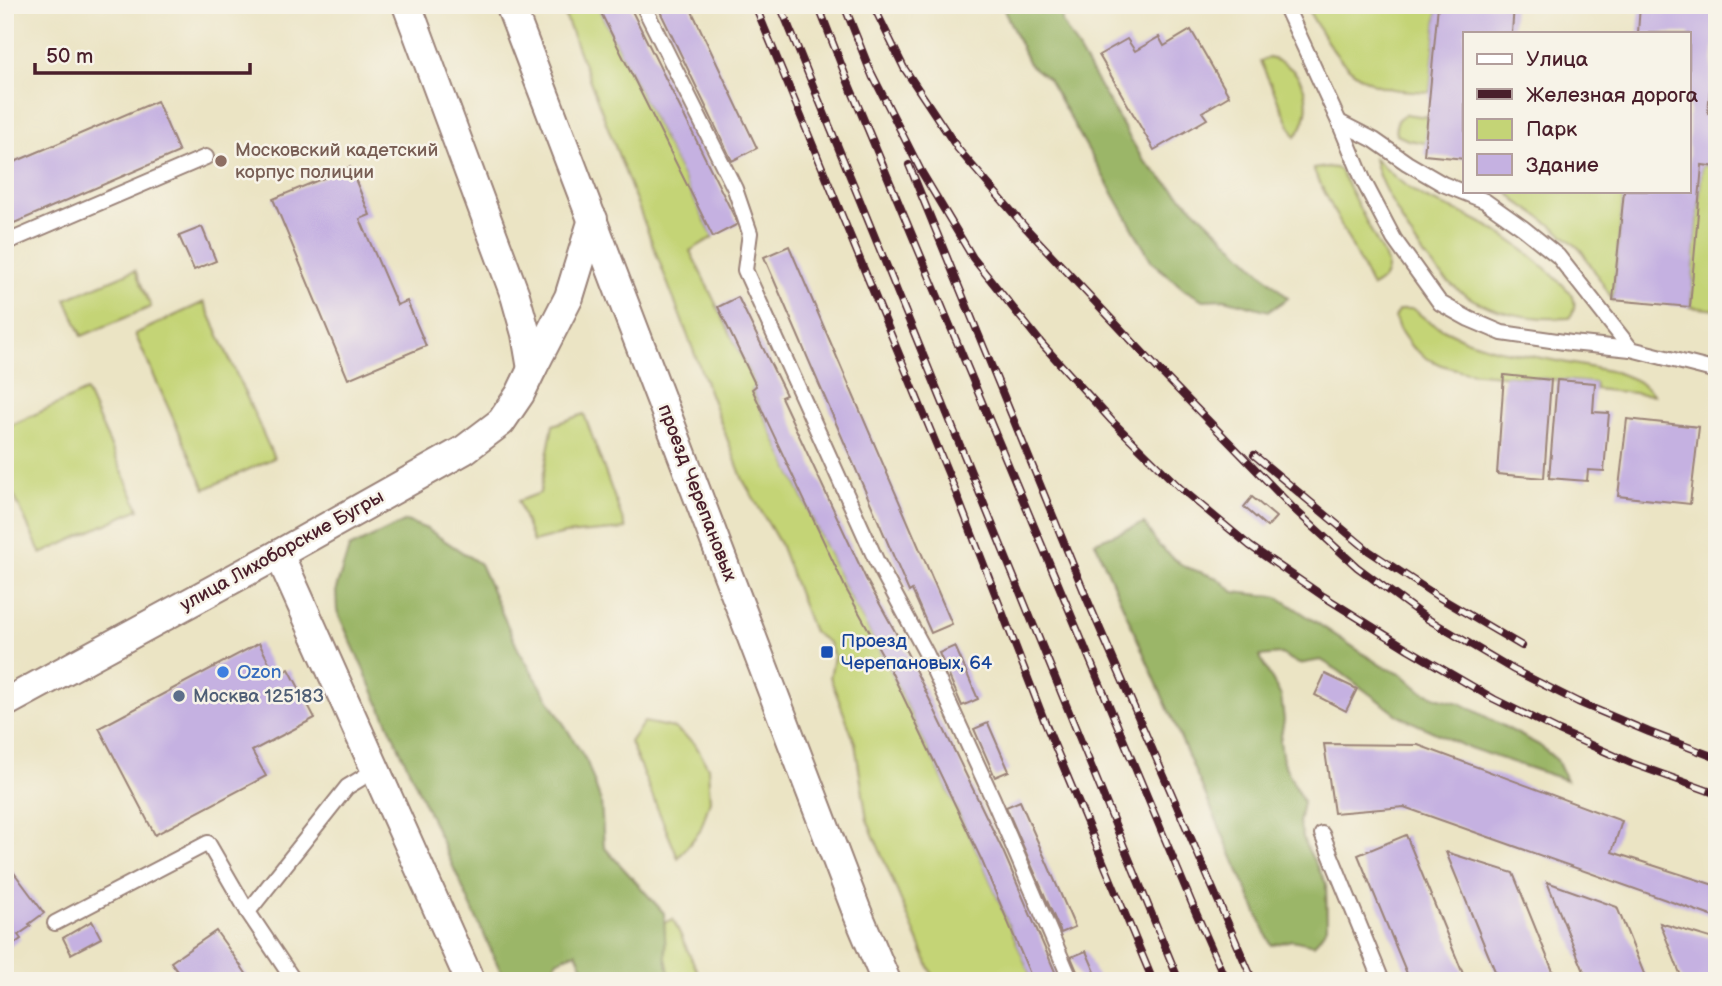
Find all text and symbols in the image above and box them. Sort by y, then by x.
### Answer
scale bar [35,32,250,76]
legend [1463,32,1690,192]
text: 50 m [46,44,93,69]
text: Улица [1526,47,1589,72]
text: Железная дорога [1526,83,1699,108]
text: Парк [1526,117,1577,142]
place label: Московский кадетский корпус полиции [235,139,438,184]
marker: Московский кадетский корпус полиции [213,153,229,169]
text: Здание [1526,153,1599,178]
street label: проезд Черепановых [653,401,742,585]
street label: улица Лихоборские Бугры [176,485,388,617]
place label: Проезд Черепановых, 64 [841,630,993,675]
marker: Проезд Черепановых, 64 [819,644,835,660]
place label: Ozon [237,661,282,684]
marker: Ozon [215,664,231,680]
place label: Москва 125183 [193,685,324,708]
marker: Москва 125183 [171,688,187,704]

